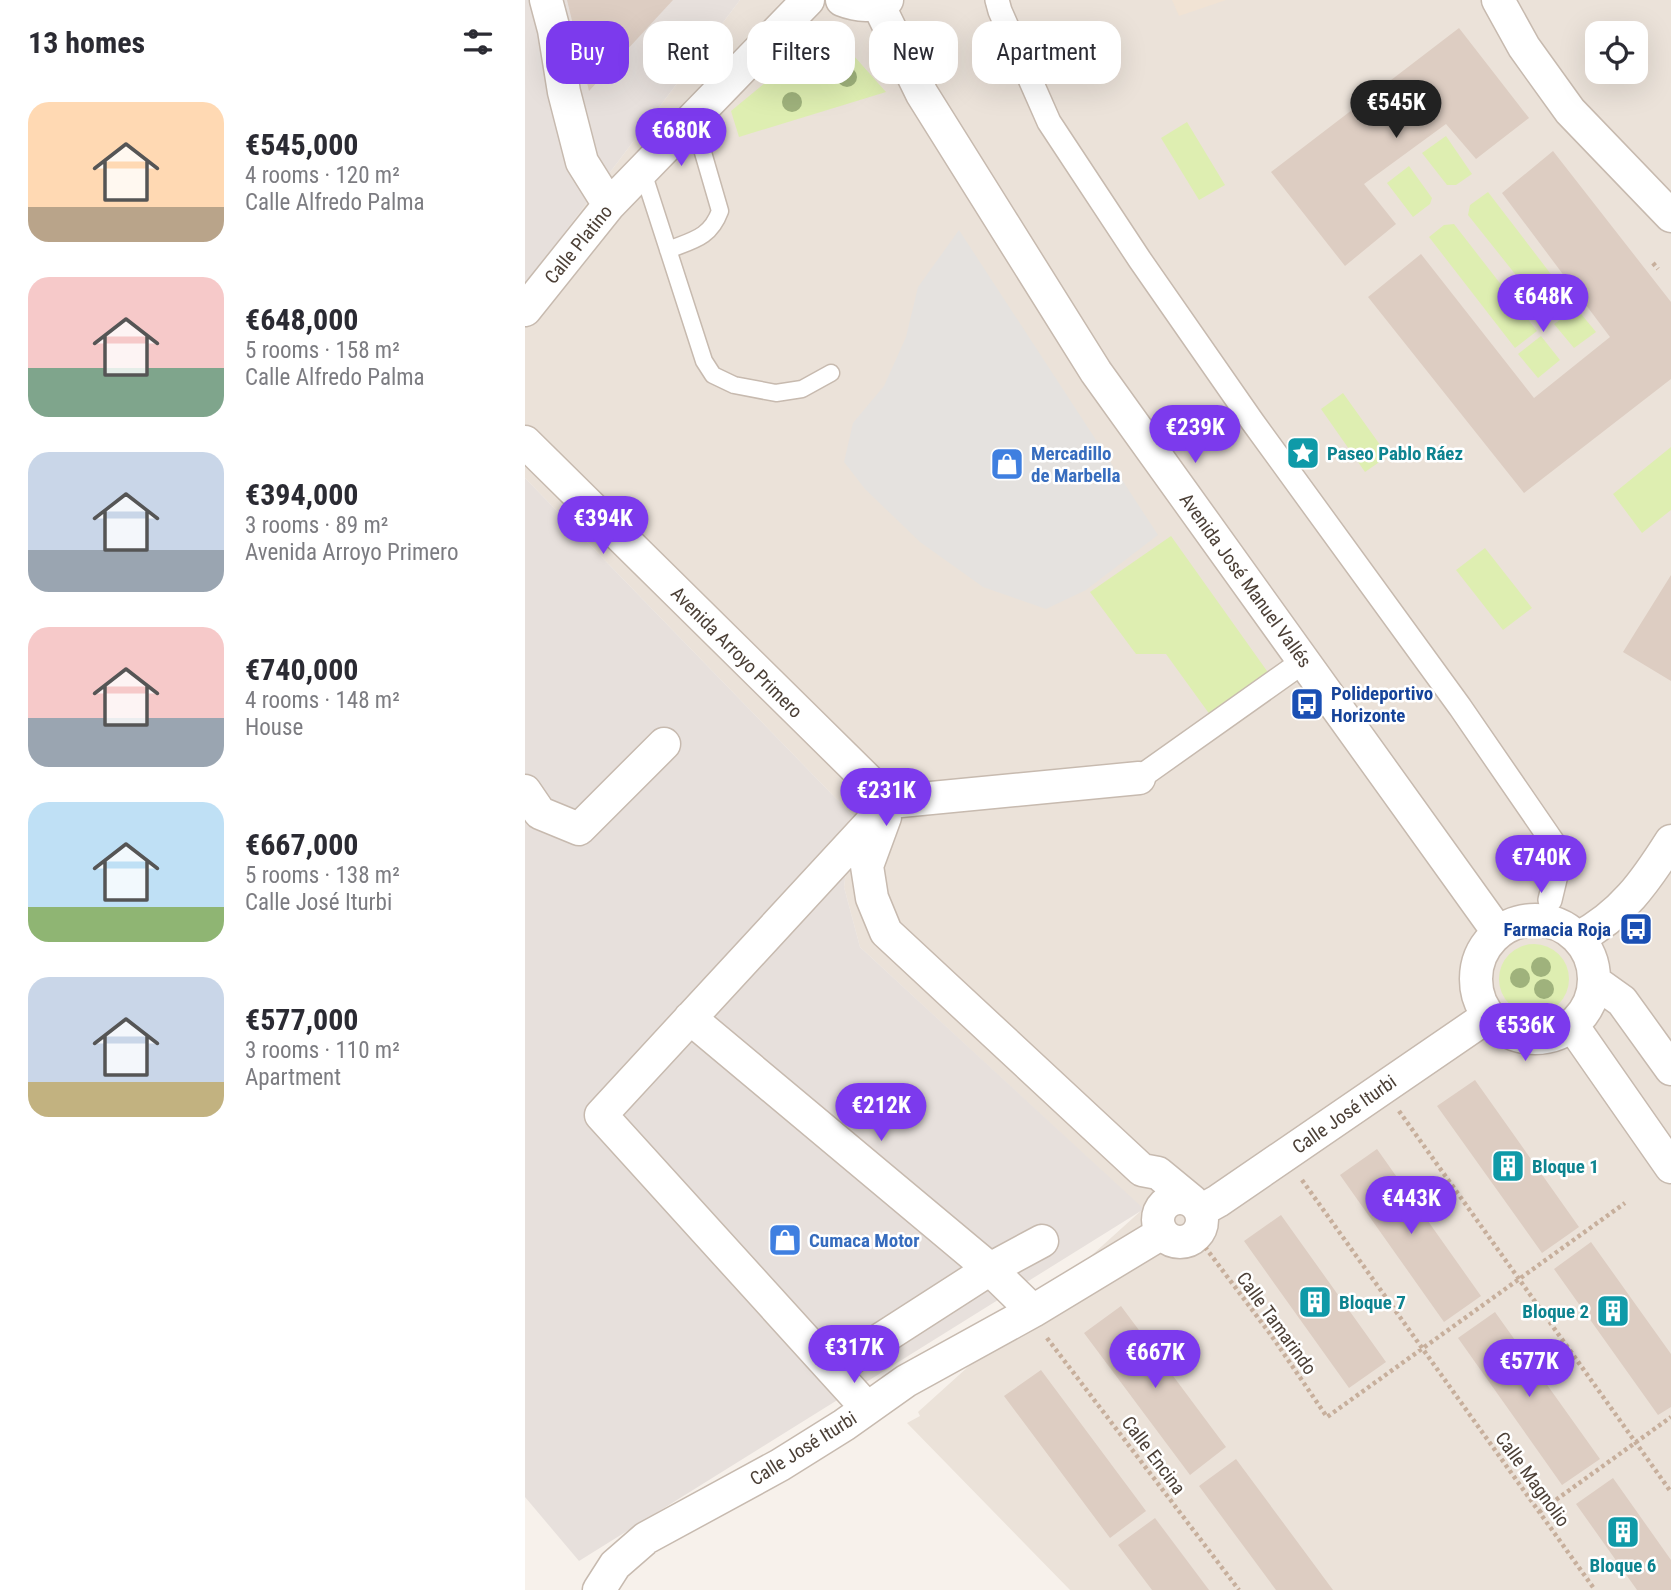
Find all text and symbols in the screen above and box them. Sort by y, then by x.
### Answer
chip: Buy [546,21,629,84]
chip: Rent [643,21,733,84]
chip: Filters [747,21,855,84]
chip: New [869,21,958,84]
chip: Apartment [972,21,1121,84]
map controls [1585,21,1648,84]
button: locate [1585,21,1648,84]
icon: filters [459,23,497,61]
text: 13 homes [28,25,145,60]
pin: €545K [1347,80,1445,140]
text: €545K [1366,89,1426,116]
pin: €680K [632,108,730,168]
text: €680K [651,117,711,144]
text: €545,000 [245,127,358,162]
icon: home [84,130,168,214]
text: 4 rooms · 120 m² [245,162,400,189]
text: Calle Alfredo Palma [245,189,425,216]
street label: Calle Platino [540,200,617,288]
pin: €648K [1494,274,1592,334]
text: €648K [1513,283,1573,310]
text: €648,000 [245,302,358,337]
icon: home [84,305,168,389]
text: 5 rooms · 158 m² [245,337,400,364]
text: Calle Alfredo Palma [245,364,425,391]
pin: €239K [1146,406,1244,465]
text: €239K [1165,414,1225,441]
place icon: Paseo Pablo Ráez [1284,434,1322,472]
place label: Mercadillo de Marbella [1031,442,1121,487]
place label: Paseo Pablo Ráez [1327,442,1463,465]
shop icon: Mercadillo de Marbella [988,445,1026,483]
text: €394,000 [245,477,358,512]
icon: home [84,480,168,564]
street label: Avenida José Manuel Vallés [1175,489,1316,672]
pin: €394K [554,496,652,556]
text: €394K [573,505,633,532]
text: 3 rooms · 89 m² [245,512,388,539]
text: Avenida Arroyo Primero [245,539,458,566]
street label: Avenida Arroyo Primero [666,582,807,723]
text: €740,000 [245,652,358,687]
icon: home [84,655,168,739]
place label: Polideportivo Horizonte [1331,682,1433,727]
bus stop icon: Polideportivo Horizonte [1288,685,1326,723]
text: 4 rooms · 148 m² [245,687,400,714]
text: House [245,714,303,741]
pin: €231K [837,768,935,828]
text: €231K [856,777,916,804]
text: €667,000 [245,827,358,862]
icon: home [84,830,168,914]
pin: €740K [1492,836,1590,895]
text: €740K [1511,844,1571,871]
text: 5 rooms · 138 m² [245,862,400,889]
text: Calle José Iturbi [245,889,392,916]
bus stop icon: Farmacia Roja [1617,910,1655,948]
place label: Farmacia Roja [1504,918,1611,941]
text: €577,000 [245,1002,358,1037]
pin: €536K [1476,1004,1574,1063]
icon: home [84,1005,168,1089]
text: €536K [1495,1012,1555,1039]
text: 3 rooms · 110 m² [245,1037,400,1064]
text: Apartment [245,1064,341,1091]
street label: Calle José Iturbi [1288,1070,1401,1159]
pin: €212K [832,1084,930,1143]
text: €212K [851,1092,911,1119]
building icon: Bloque 1 [1489,1147,1527,1185]
place label: Bloque 1 [1532,1155,1599,1178]
pin: €443K [1362,1176,1460,1236]
text: €443K [1381,1185,1441,1212]
shop icon: Cumaca Motor [766,1221,804,1259]
place label: Cumaca Motor [809,1229,919,1252]
street label: Calle Tamarindo [1232,1268,1322,1379]
building icon: Bloque 7 [1296,1283,1334,1321]
place label: Bloque 7 [1339,1291,1406,1314]
building icon: Bloque 2 [1594,1292,1632,1330]
place label: Bloque 2 [1522,1300,1589,1323]
pin: €317K [805,1326,903,1385]
pin: €667K [1106,1330,1204,1390]
text: €317K [824,1334,884,1361]
text: €667K [1125,1339,1185,1366]
pin: €577K [1480,1340,1578,1399]
text: €577K [1499,1348,1559,1375]
street label: Calle José Iturbi [746,1406,861,1490]
street label: Calle Encina [1117,1412,1190,1499]
street label: Calle Magnolio [1490,1427,1575,1531]
building icon: Bloque 6 [1604,1513,1642,1551]
place label: Bloque 6 [1590,1554,1656,1577]

